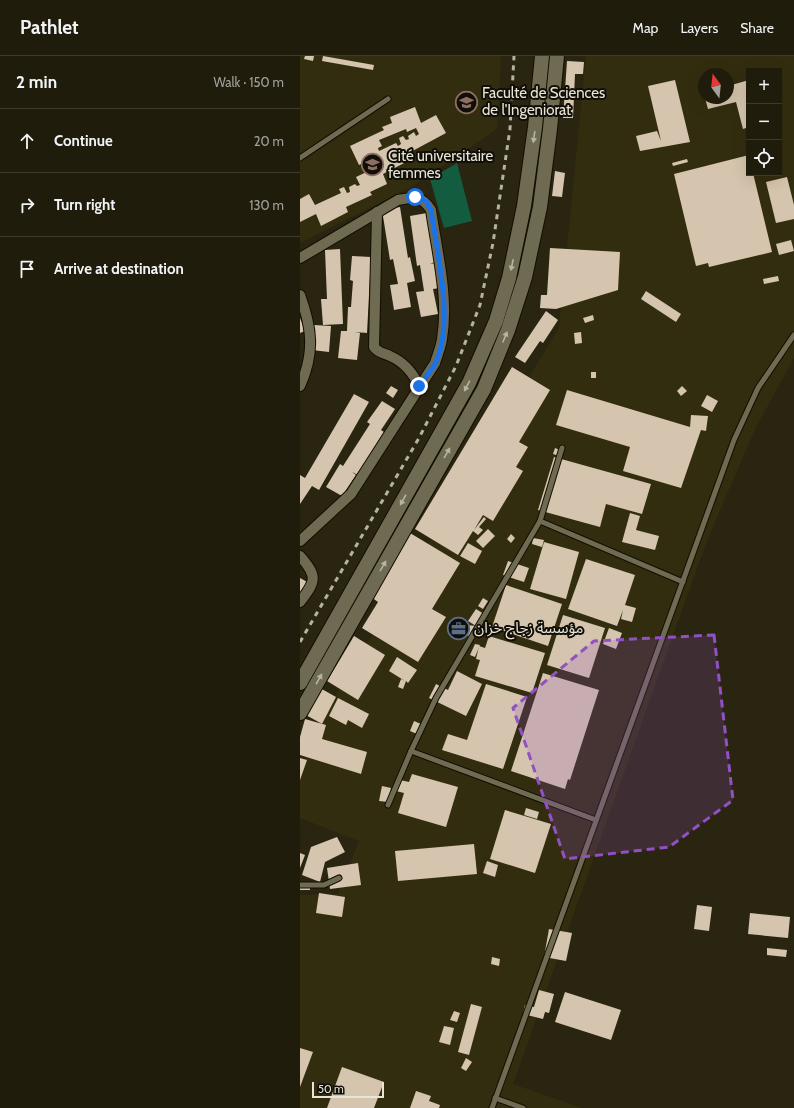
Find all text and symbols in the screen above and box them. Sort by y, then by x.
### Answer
text: Pathlet [20,16,79,39]
text: Map [633,19,658,37]
text: Layers [680,19,718,37]
text: Share [740,19,774,37]
north arrow [698,68,734,104]
map controls [746,68,782,176]
button: + [746,68,782,104]
text: 2 min [16,72,57,92]
text: Walk · 150 m [213,74,284,90]
place label: Faculté de Sciences de l'Ingeniorat [482,84,605,119]
school or university icon: Faculté de Sciences de l'Ingeniorat [453,89,479,115]
button: − [746,104,782,140]
icon: ahead [16,130,38,152]
one-way arrow [531,131,537,143]
text: Continue [54,132,113,150]
text: 20 m [254,133,284,149]
button: locate [746,140,782,176]
place label: Cité universitaire femmes [388,147,493,182]
school or university icon: Cité universitaire femmes [359,152,385,178]
route start [406,188,424,206]
icon: right [16,194,38,216]
text: Turn right [54,196,115,214]
text: 130 m [249,197,284,213]
icon: arrive [16,258,38,280]
one-way arrow [508,258,514,271]
text: Arrive at destination [54,260,184,278]
one-way arrow [502,331,508,342]
route end [410,377,428,395]
one-way arrow [464,380,470,392]
one-way arrow [444,447,451,459]
one-way arrow [400,494,407,505]
one-way arrow [379,560,386,572]
office icon: مؤسسة زجاج خزان [446,615,472,641]
place label: مؤسسة زجاج خزان [474,619,583,640]
one-way arrow [315,673,322,685]
scale bar [312,1080,384,1099]
text: 50 m [318,1082,344,1096]

